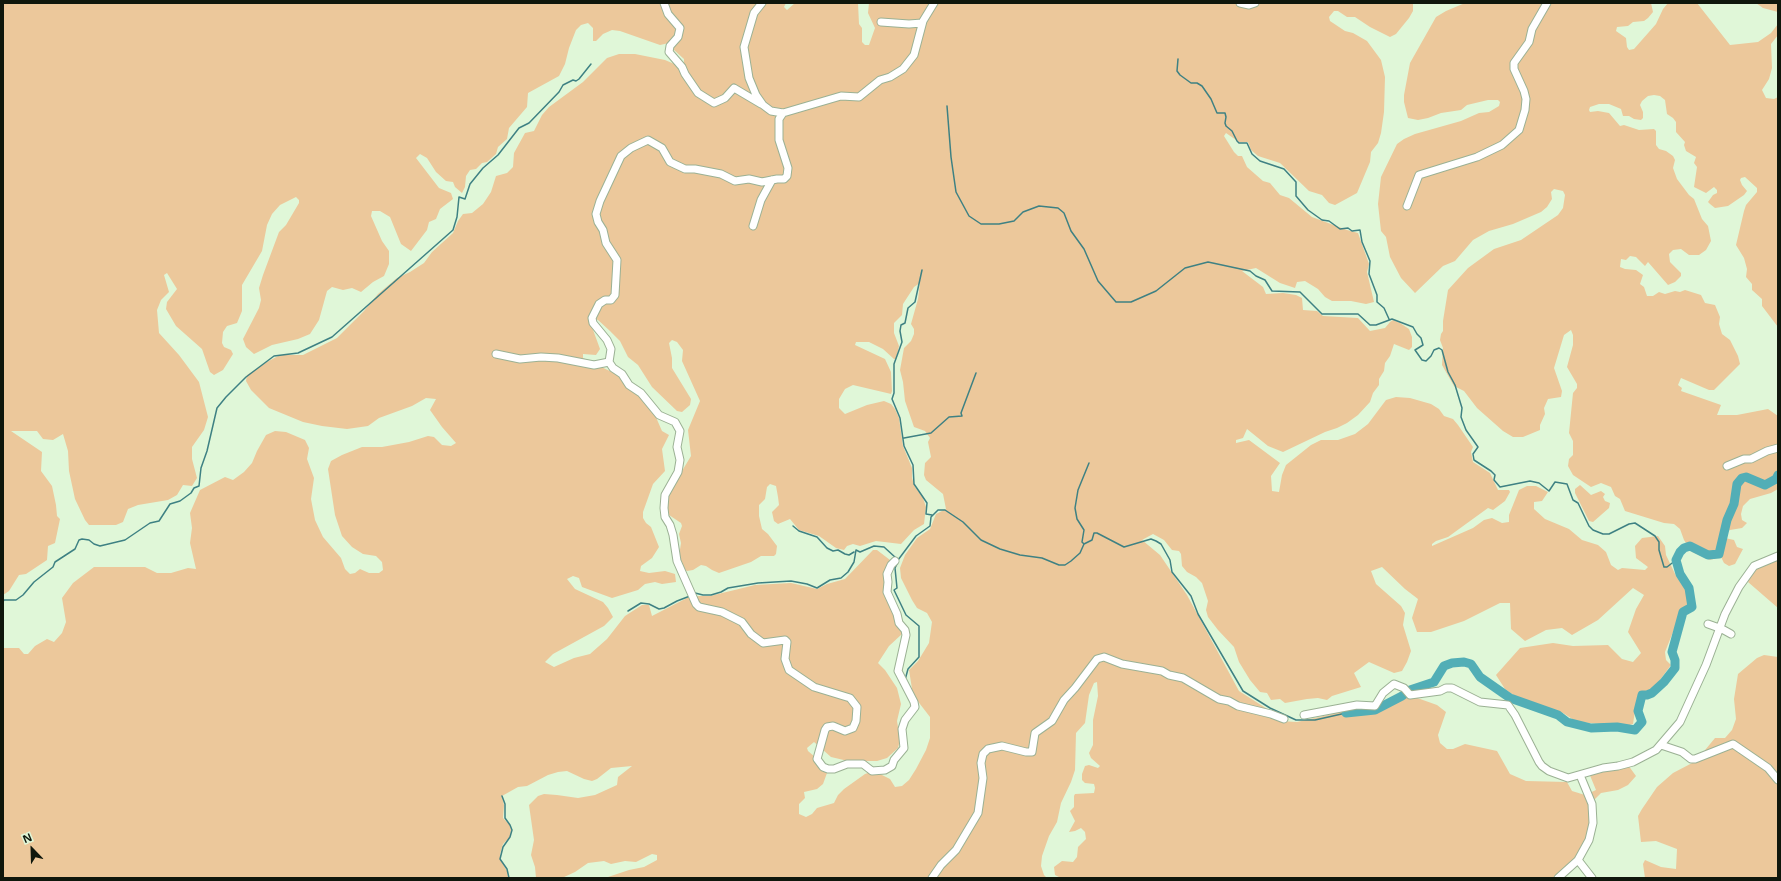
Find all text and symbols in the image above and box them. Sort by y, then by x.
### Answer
north arrow [12,829,52,869]
text: N [20,829,34,846]

